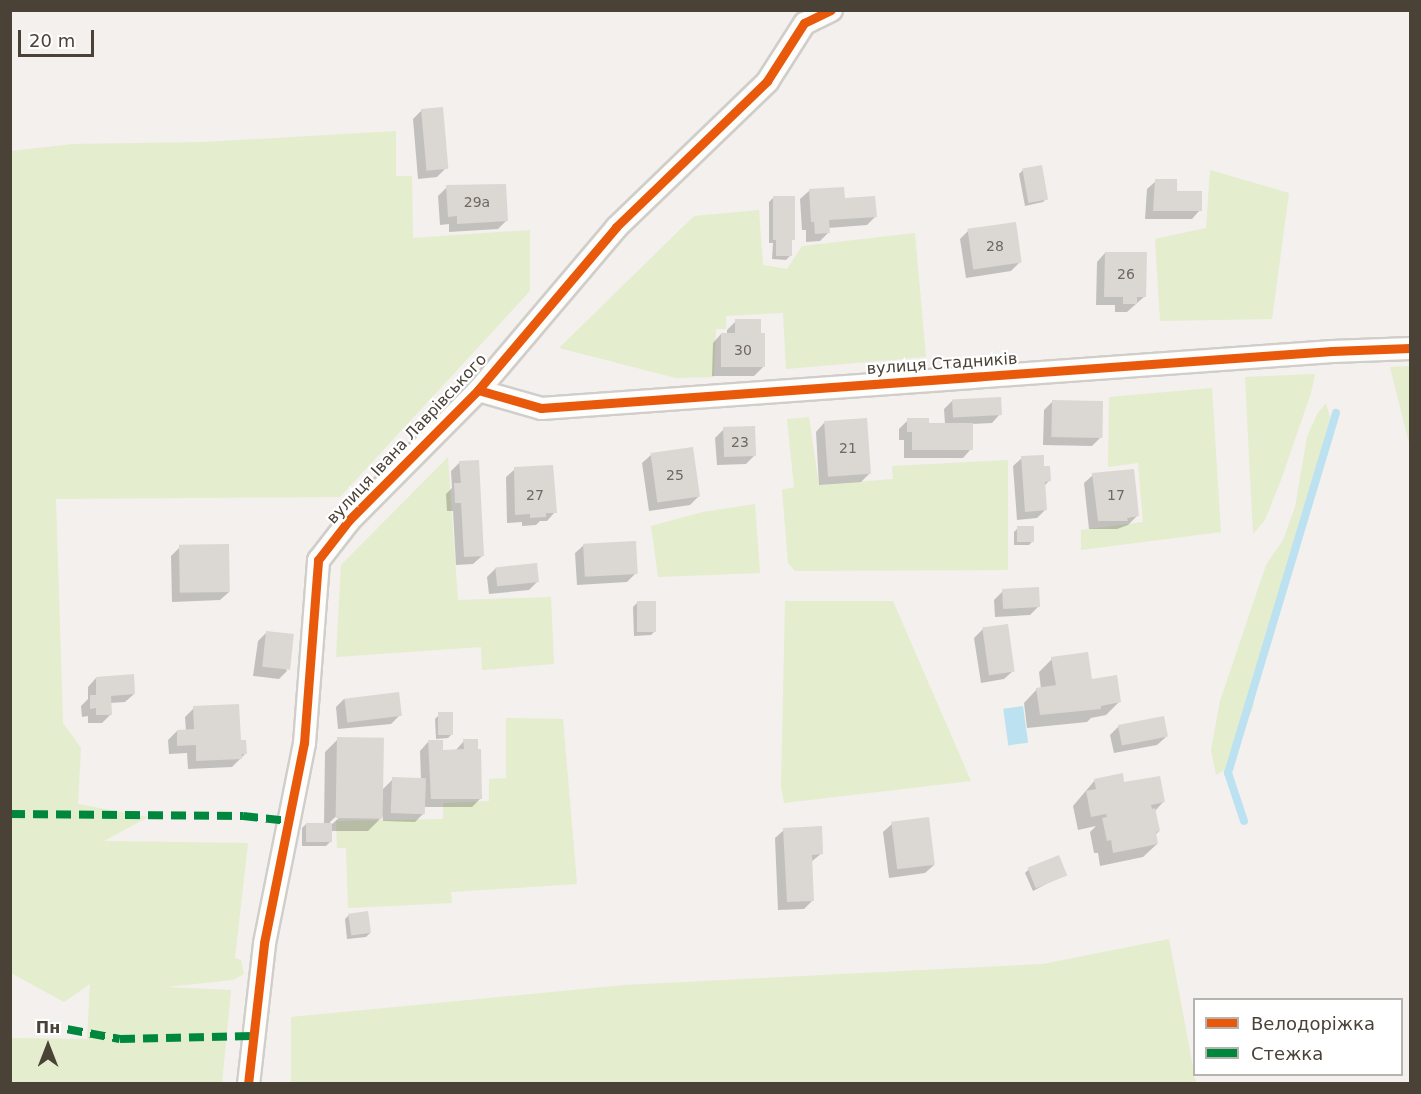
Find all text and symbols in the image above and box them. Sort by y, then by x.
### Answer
scale bar [21,18,98,56]
text: 20 m [29,30,75,51]
house number: 29а [464,194,490,210]
house number: 28 [986,238,1004,254]
house number: 26 [1117,266,1135,282]
house number: 30 [734,342,752,358]
street label: вулиця Стадників [866,349,1018,379]
street label: вулиця Івана Лаврівського [323,350,491,528]
house number: 23 [731,434,749,450]
house number: 21 [839,440,857,456]
house number: 25 [666,467,684,483]
house number: 27 [526,487,544,503]
house number: 17 [1107,487,1125,503]
legend [1193,998,1403,1076]
text: Велодоріжка [1251,1013,1375,1034]
north arrow [18,1016,78,1076]
text: Пн [36,1018,60,1037]
text: Стежка [1251,1043,1323,1064]

